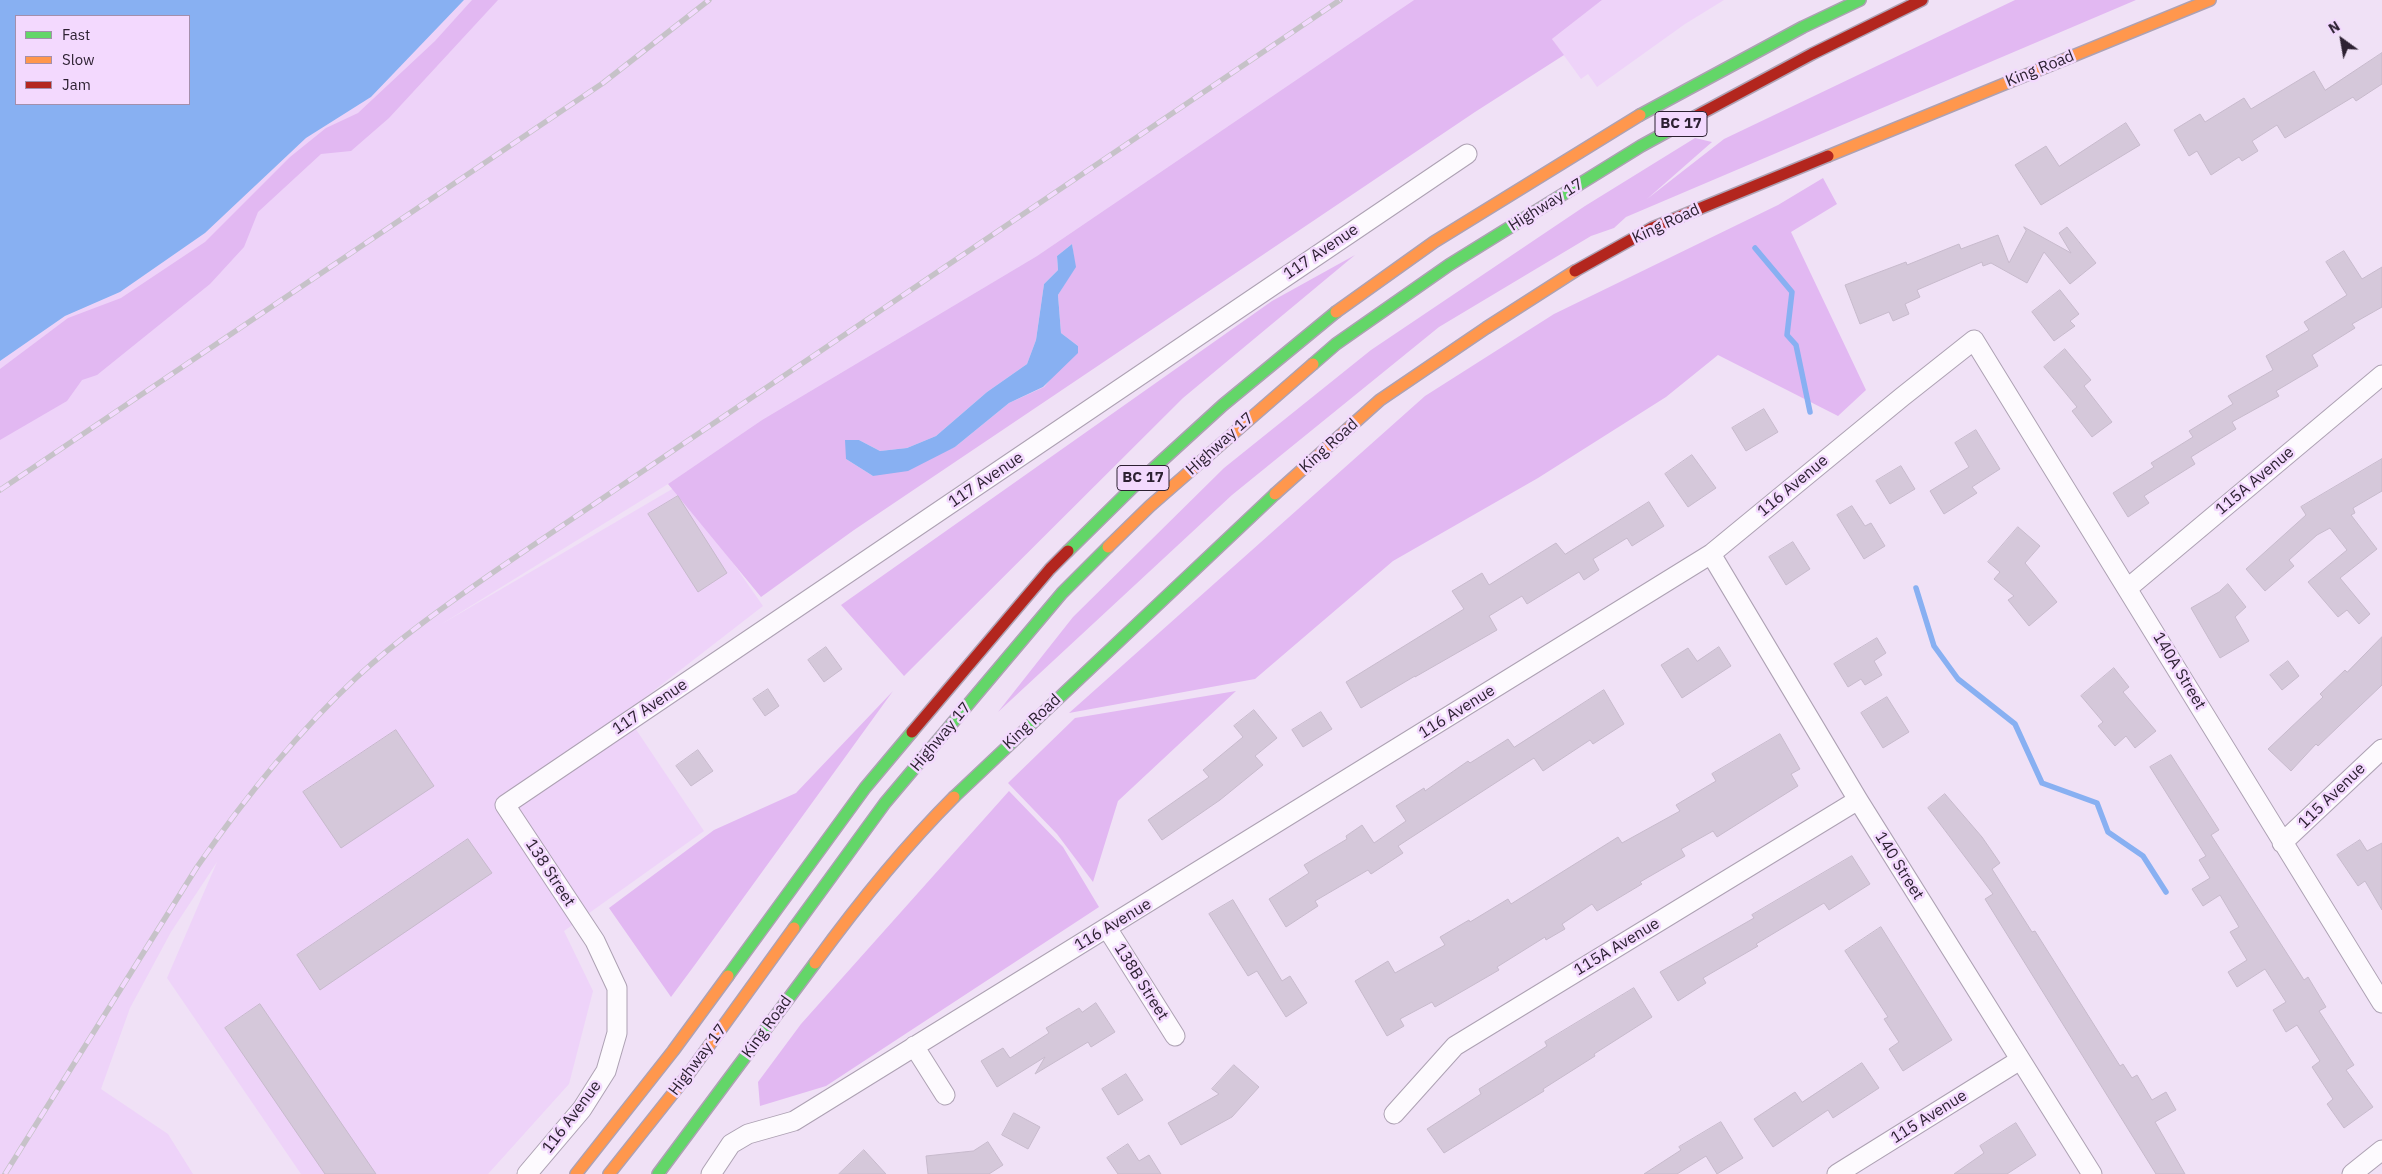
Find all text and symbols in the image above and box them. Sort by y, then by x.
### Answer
legend [15,15,190,105]
north arrow [2317,15,2367,65]
text: N [2325,17,2343,38]
text: Fast [62,25,90,44]
street label: King Road [2003,47,2077,91]
text: Slow [62,50,95,69]
text: Jam [62,75,91,94]
road number: BC 17 [1655,112,1707,136]
street label: Highway 17 [1505,175,1587,235]
street label: King Road [1629,200,1703,248]
street label: 117 Avenue [1280,220,1362,284]
street label: Highway 17 [1182,409,1258,479]
street label: King Road [1296,415,1362,477]
street label: 115A Avenue [2212,443,2298,519]
street label: 117 Avenue [945,448,1027,512]
street label: 116 Avenue [1754,451,1832,521]
road number: BC 17 [1117,466,1169,490]
street label: 140A Street [2148,629,2210,713]
street label: 117 Avenue [609,675,691,739]
street label: 116 Avenue [1415,681,1499,743]
street label: King Road [999,690,1065,754]
street label: Highway 17 [907,699,975,775]
street label: 115 Avenue [2294,759,2370,833]
street label: 140 Street [1871,828,1927,904]
street label: 138 Street [521,836,579,910]
street label: 116 Avenue [1071,895,1155,955]
street label: 115A Avenue [1571,914,1663,980]
street label: 138B Street [1110,940,1172,1024]
street label: King Road [738,992,796,1062]
street label: Highway 17 [665,1021,731,1099]
street label: 116 Avenue [538,1077,606,1157]
street label: 115 Avenue [1887,1086,1971,1148]

